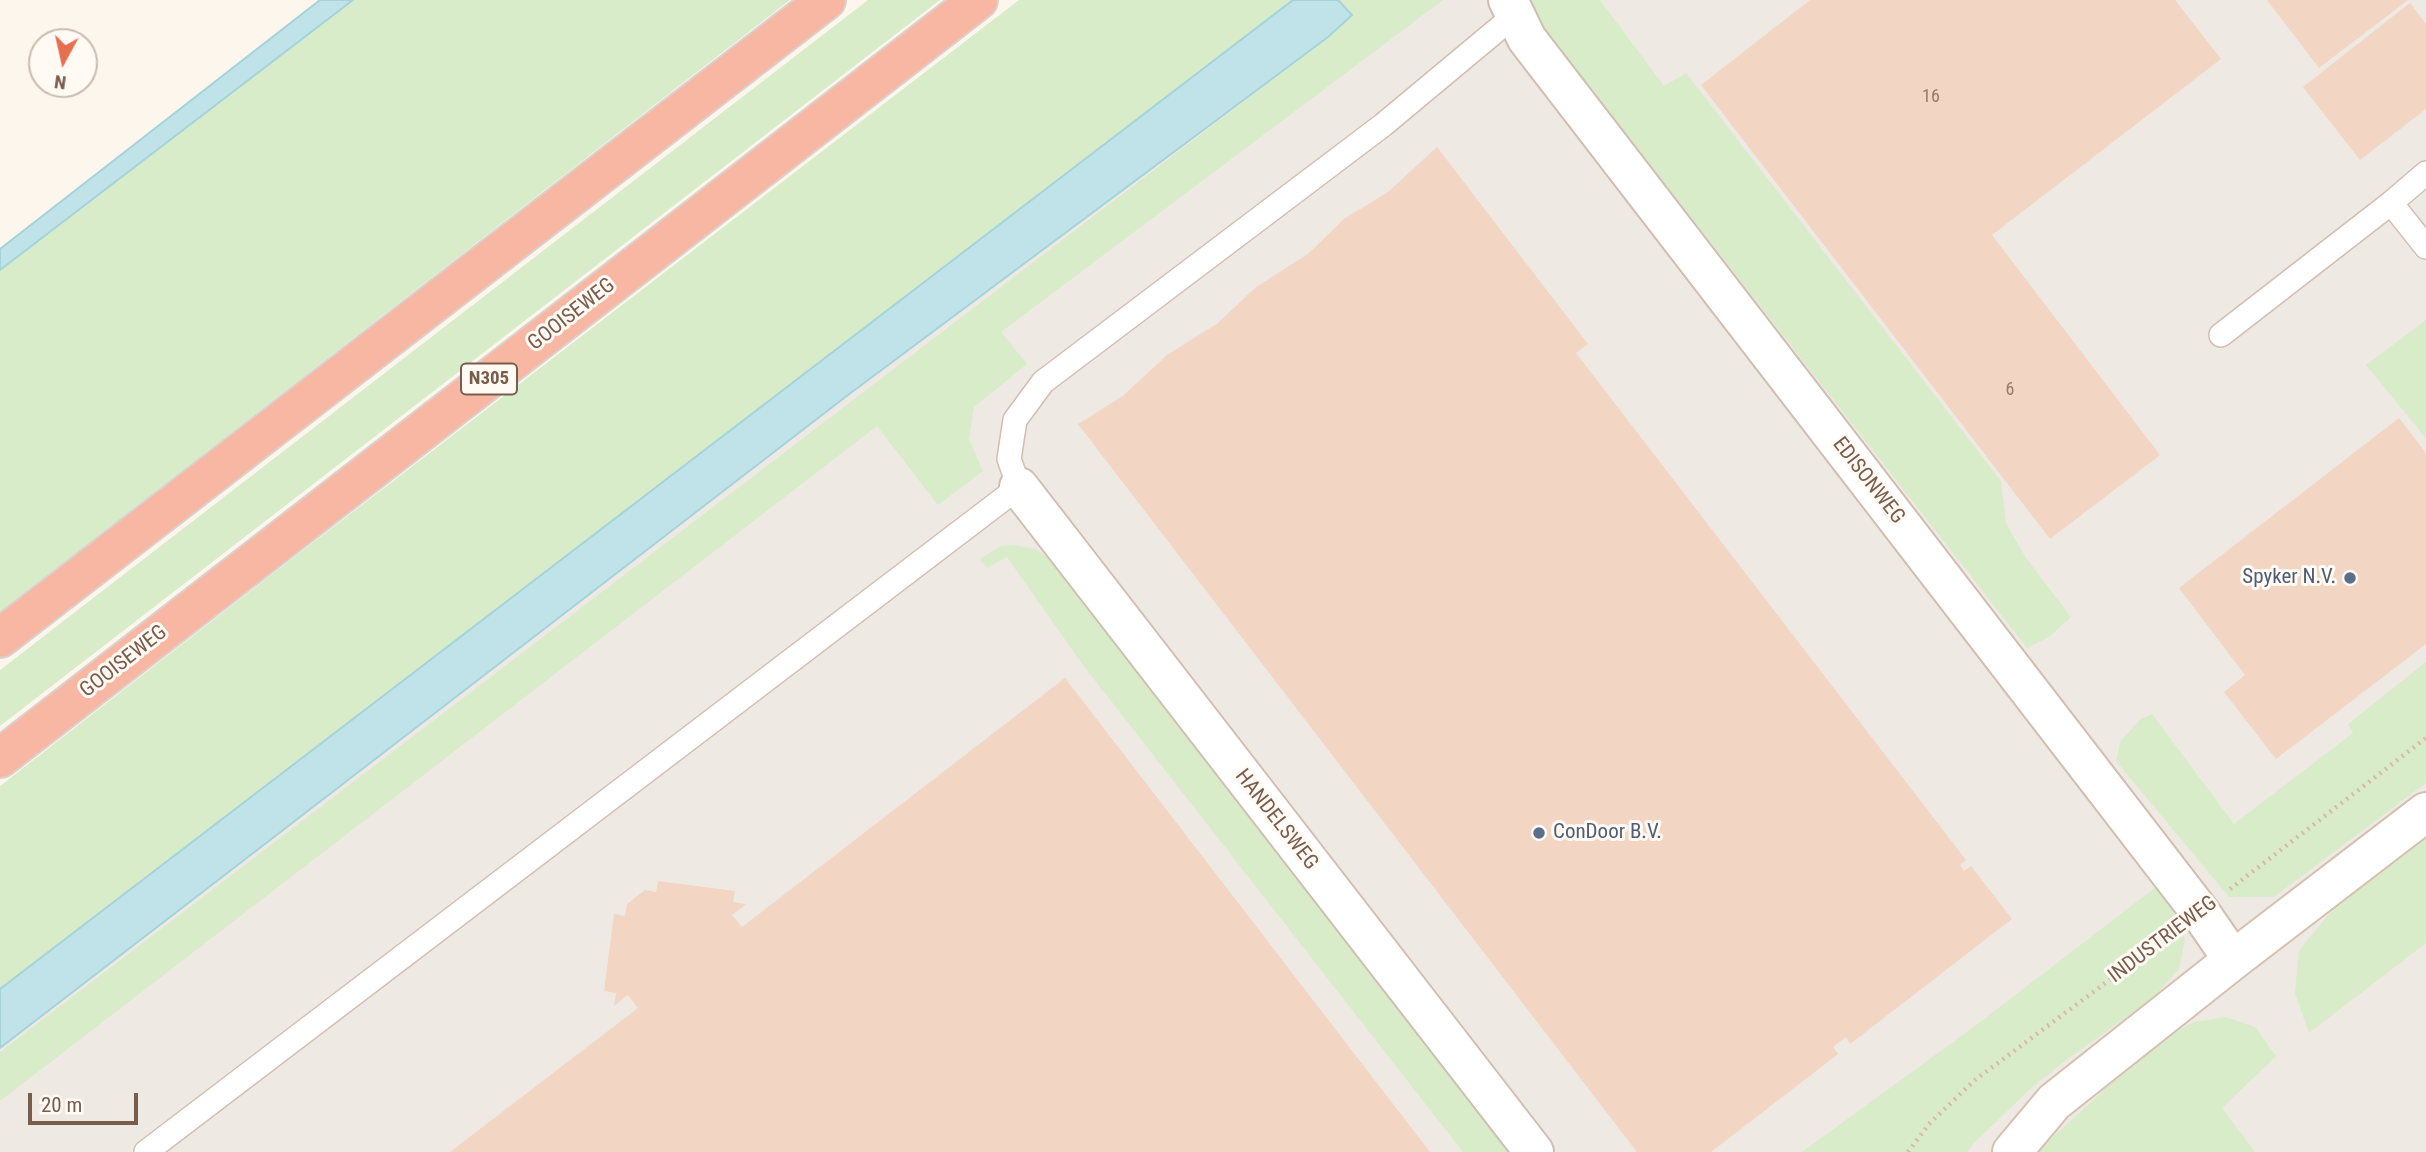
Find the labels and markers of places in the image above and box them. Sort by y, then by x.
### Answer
place label: Spyker N.V. [2242,565,2336,591]
marker: Spyker N.V. [2342,570,2358,586]
place label: ConDoor B.V. [1553,820,1662,846]
marker: ConDoor B.V. [1531,825,1547,841]

